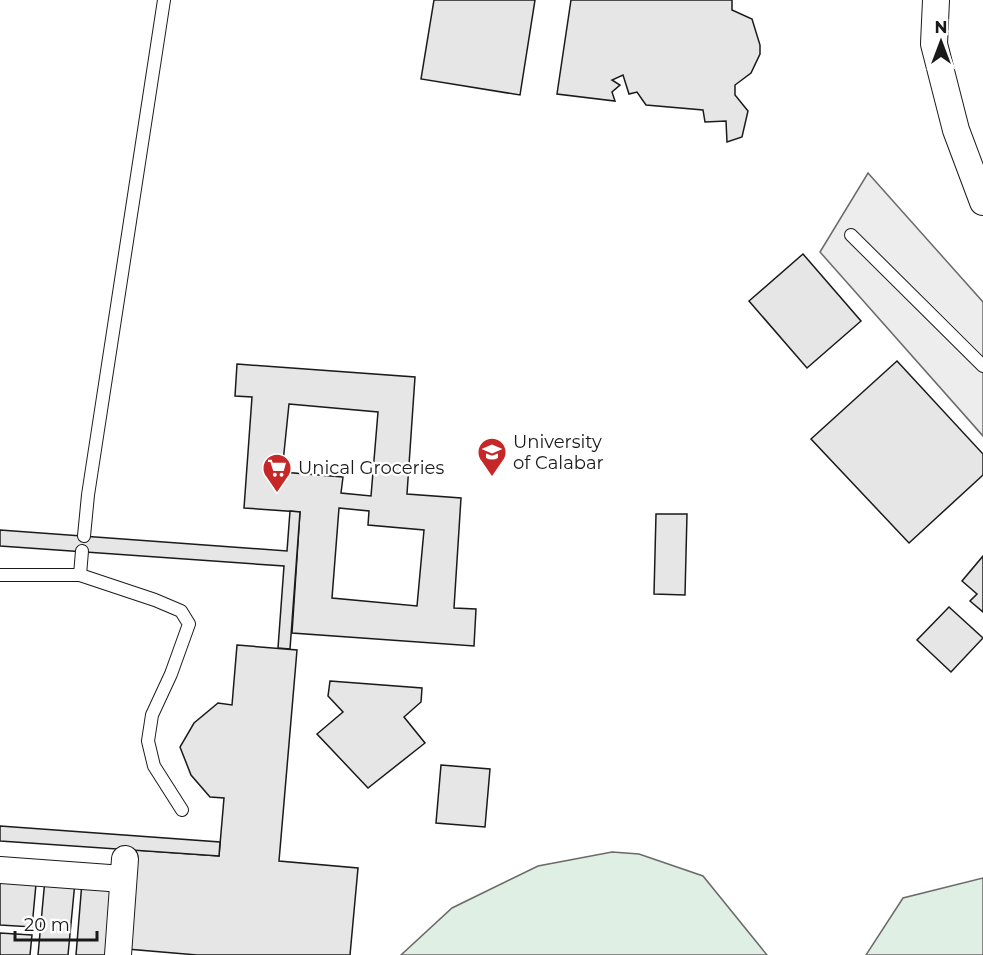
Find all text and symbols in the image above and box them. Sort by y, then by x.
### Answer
north arrow [911,12,971,72]
text: N [935,18,947,37]
place label: University of Calabar [513,431,604,474]
school or university icon: University of Calabar [476,436,508,478]
supermarket icon: Unical Groceries [261,452,293,494]
place label: Unical Groceries [298,457,444,479]
scale bar [15,904,98,942]
text: 20 m [24,914,70,936]

